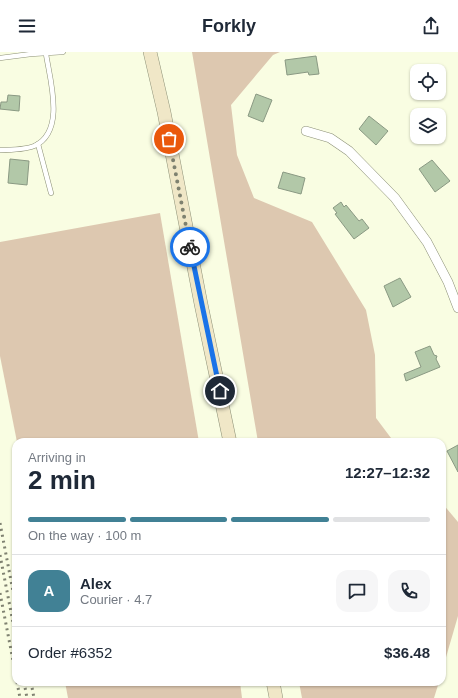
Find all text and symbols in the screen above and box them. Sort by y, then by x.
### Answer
icon: menu [16,15,38,37]
icon: share [420,15,442,37]
text: Forkly [202,16,256,36]
map controls [410,64,446,144]
button: locate [410,64,446,100]
button: layers [410,108,446,144]
pin [152,122,186,156]
icon: bag [158,128,180,150]
courier [170,227,210,267]
icon: bike [179,236,201,258]
pin [203,374,237,408]
icon: home [209,380,231,402]
text: Arriving in [28,450,86,465]
text: 12:27–12:32 [345,464,430,481]
text: 2 min [28,465,96,495]
text: On the way · 100 m [28,528,141,543]
button: chat [336,570,378,612]
button: phone [388,570,430,612]
text: Alex [80,575,112,592]
text: A [44,582,54,599]
text: Courier · 4.7 [80,592,152,607]
text: Order #6352 [28,644,112,661]
text: $36.48 [384,644,430,661]

